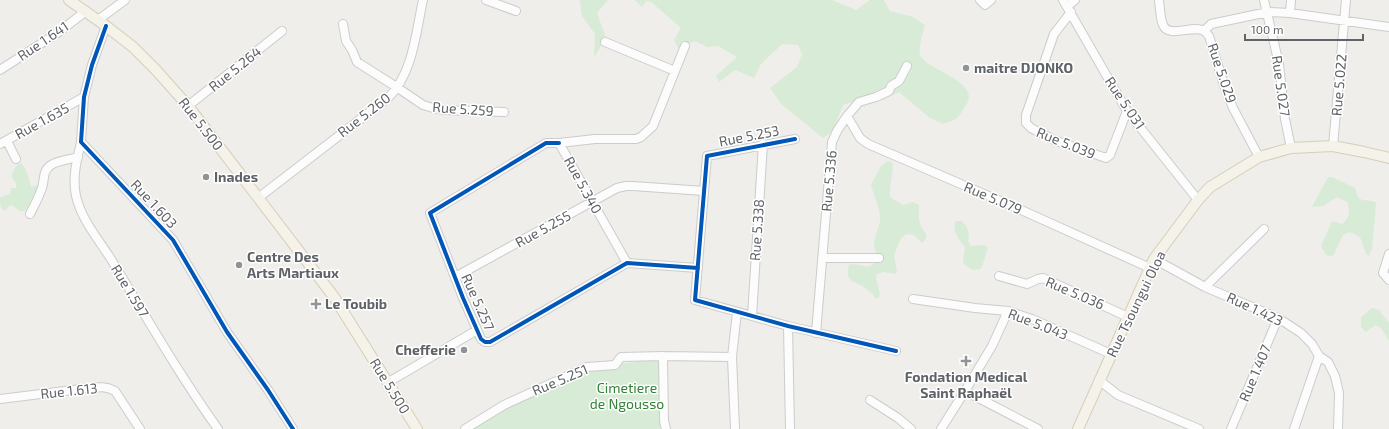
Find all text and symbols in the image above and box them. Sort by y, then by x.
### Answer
scale bar [1245,16,1363,42]
street label: Rue 1.641 [14,17,72,64]
text: 100 m [1251,22,1283,36]
street label: Rue 5.029 [1204,41,1241,105]
street label: Rue 5.264 [205,42,264,95]
street label: Rue 5.022 [1327,53,1350,117]
street label: Rue 5.027 [1269,54,1294,118]
place label: maitre DJONKO [974,59,1073,76]
marker: maitre DJONKO [961,63,971,73]
street label: Rue 5.031 [1102,73,1149,132]
street label: Rue 5.260 [334,89,393,140]
street label: Rue 5.500 [175,94,227,154]
street label: Rue 5.259 [432,98,494,119]
street label: Rue 1.635 [12,99,72,142]
street label: Rue 5.253 [717,121,781,150]
street label: Rue 5.039 [1034,123,1098,162]
street label: Rue 5.336 [817,150,840,212]
street label: Rue 5.340 [561,153,606,216]
place label: Inades [214,168,258,185]
marker: Inades [201,172,211,182]
street label: Rue 1.603 [128,176,181,232]
street label: Rue 5.079 [962,178,1025,217]
street label: Rue 5.338 [746,198,767,262]
street label: Rue 5.255 [512,206,573,251]
place label: Centre Des Arts Martiaux [247,248,339,281]
street label: Rue Tsoungui Oloa [1102,248,1169,360]
marker: Centre Des Arts Martiaux [234,260,244,270]
street label: Rue 1.597 [108,261,153,320]
street label: Rue 5.257 [458,271,499,333]
street label: Rue 5.036 [1043,273,1107,313]
street label: Rue 1.423 [1224,288,1286,329]
place label: Le Toubib [325,295,387,312]
marker: Le Toubib [310,298,322,310]
street label: Rue 5.043 [1006,304,1071,343]
place label: Chefferie [395,341,456,358]
street label: Rue 1.407 [1235,342,1274,404]
marker: Chefferie [459,345,469,355]
street label: Rue 5.500 [367,355,414,417]
marker: Fondation Medical Saint Raphaël [960,355,972,367]
street label: Rue 5.251 [529,360,590,399]
place label: Fondation Medical Saint Raphaël [905,368,1028,401]
street label: Rue 1.613 [40,379,98,402]
park label: Cimetiere de Ngousso [590,379,664,412]

